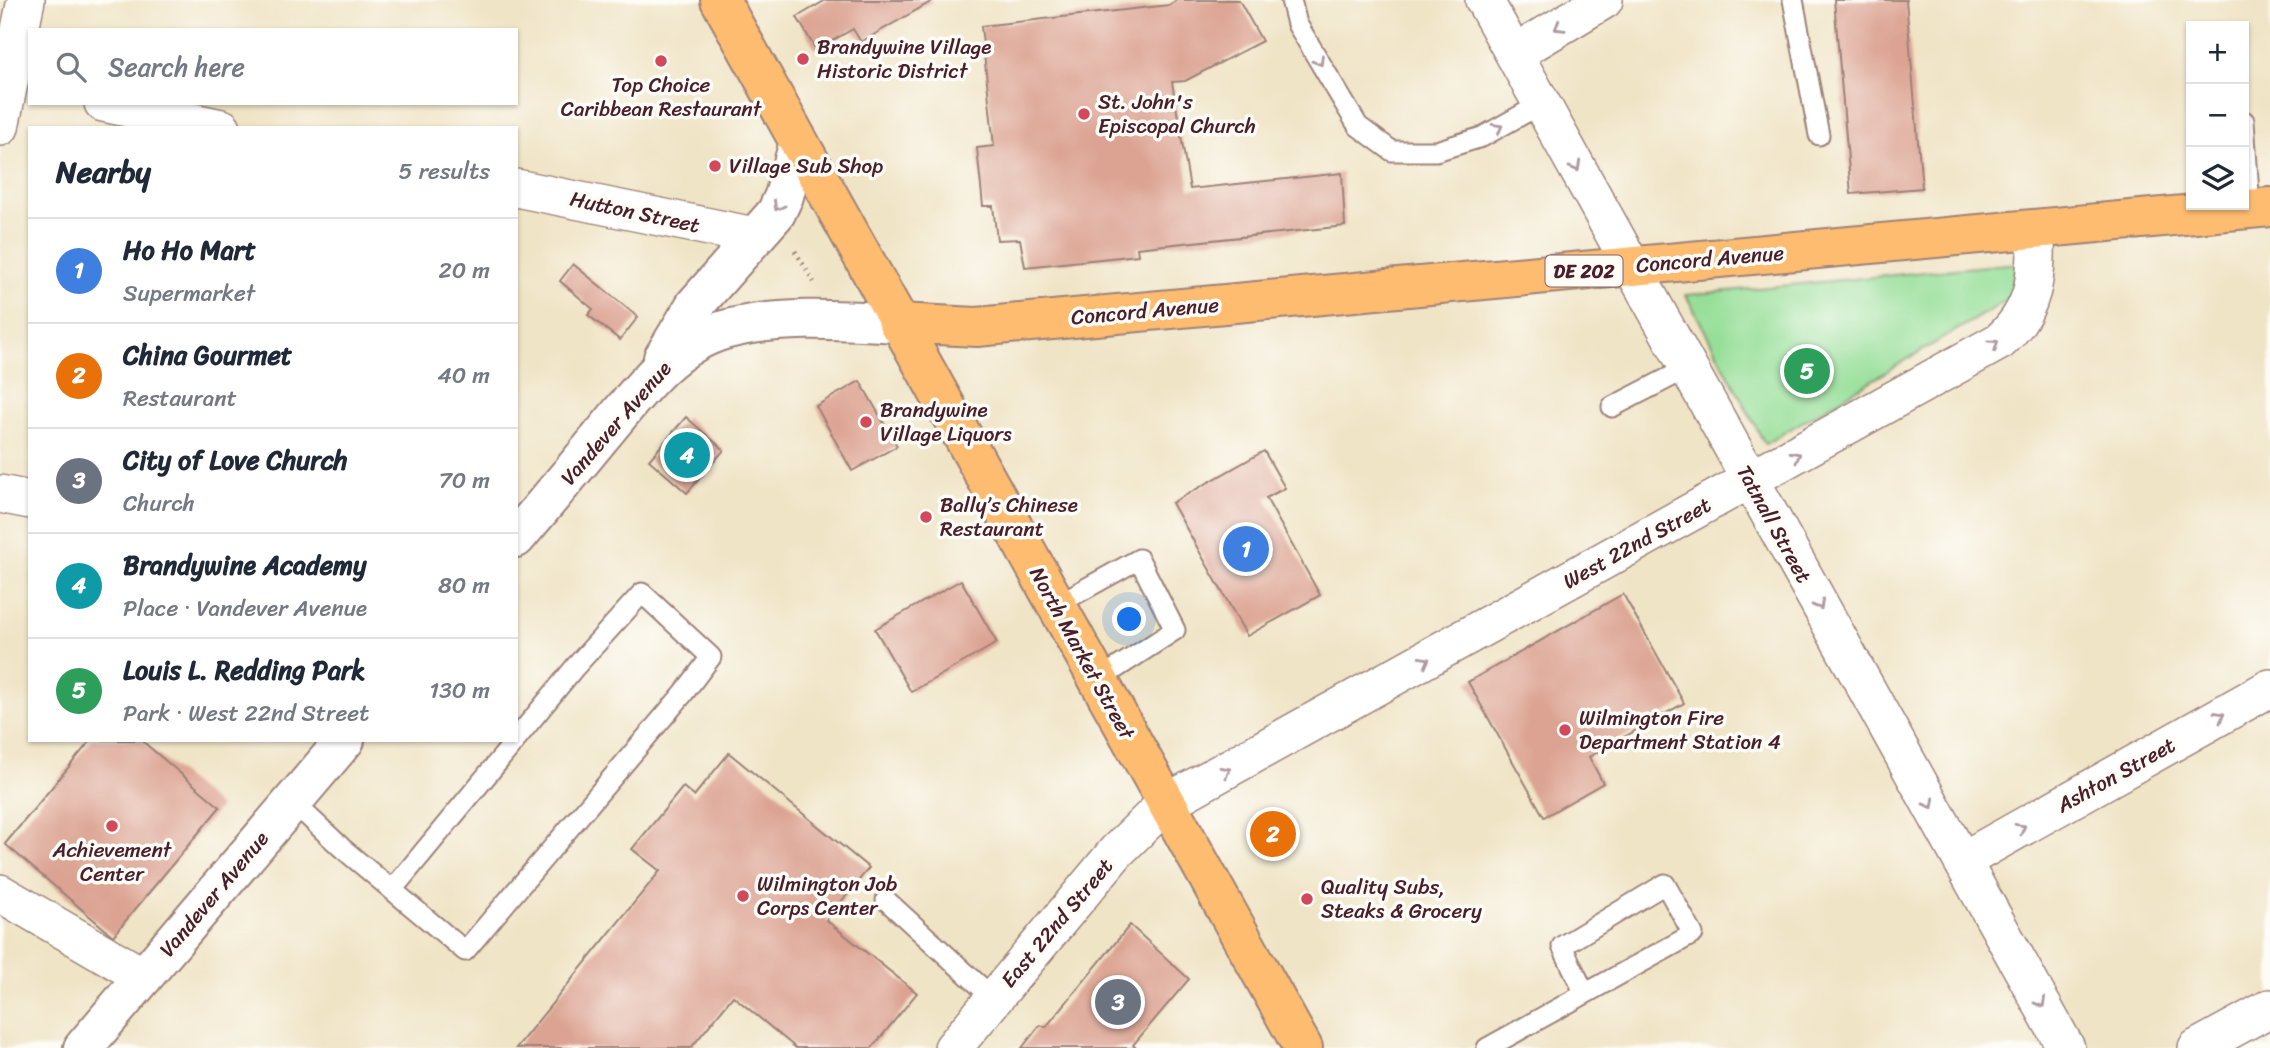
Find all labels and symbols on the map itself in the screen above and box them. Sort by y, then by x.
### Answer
one-way arrow [1553,19,1566,32]
place label: Brandywine Village Historic District [817,28,992,90]
marker: Brandywine Village Historic District [795,51,811,67]
marker: Top Choice Caribbean Restaurant [653,53,669,69]
one-way arrow [1311,54,1324,67]
place label: Top Choice Caribbean Restaurant [561,66,763,128]
place label: St. John's Episcopal Church [1098,83,1256,145]
marker: St. John's Episcopal Church [1076,106,1092,122]
one-way arrow [1491,123,1503,136]
place label: Village Sub Shop [729,147,883,185]
marker: Village Sub Shop [707,158,723,174]
one-way arrow [1568,160,1581,172]
street label: Hutton Street [566,180,704,244]
one-way arrow [773,199,786,212]
street label: Concord Avenue [1634,234,1786,284]
road number: DE 202 [1546,256,1622,286]
street label: Concord Avenue [1069,286,1221,336]
one-way arrow [1986,340,1999,352]
pin: 5 [1784,345,1830,397]
street label: Vandever Avenue [551,352,681,494]
place label: Brandywine Village Liquors [880,391,1012,453]
marker: Brandywine Village Liquors [858,414,874,430]
pin: 4 [664,429,710,481]
one-way arrow [1789,451,1801,464]
street label: Tatnall Street [1726,458,1822,590]
place label: Bally’s Chinese Restaurant [940,486,1078,548]
street label: West 22nd Street [1556,486,1718,600]
marker: Bally’s Chinese Restaurant [918,509,934,525]
pin: 1 [1223,523,1269,575]
street label: North Market Street [1019,559,1146,748]
one-way arrow [1811,598,1824,610]
your location [1112,602,1146,636]
one-way arrow [1418,656,1430,669]
place label: Wilmington Fire Department Station 4 [1579,699,1781,761]
one-way arrow [2212,711,2225,724]
marker: Wilmington Fire Department Station 4 [1557,722,1573,738]
street label: Ashton Street [2048,727,2183,824]
one-way arrow [1219,765,1231,779]
one-way arrow [1922,797,1935,809]
pin: 2 [1250,808,1296,860]
marker: Achievement Center [104,818,120,834]
street label: Vandever Avenue [149,822,279,966]
one-way arrow [2014,823,2027,836]
place label: Achievement Center [52,831,173,893]
street label: East 22nd Street [991,849,1123,997]
place label: Wilmington Job Corps Center [757,865,898,927]
place label: Quality Subs, Steaks & Grocery [1321,868,1482,930]
marker: Wilmington Job Corps Center [735,888,751,904]
marker: Quality Subs, Steaks & Grocery [1299,891,1315,907]
pin: 3 [1095,976,1141,1028]
one-way arrow [2033,995,2046,1008]

